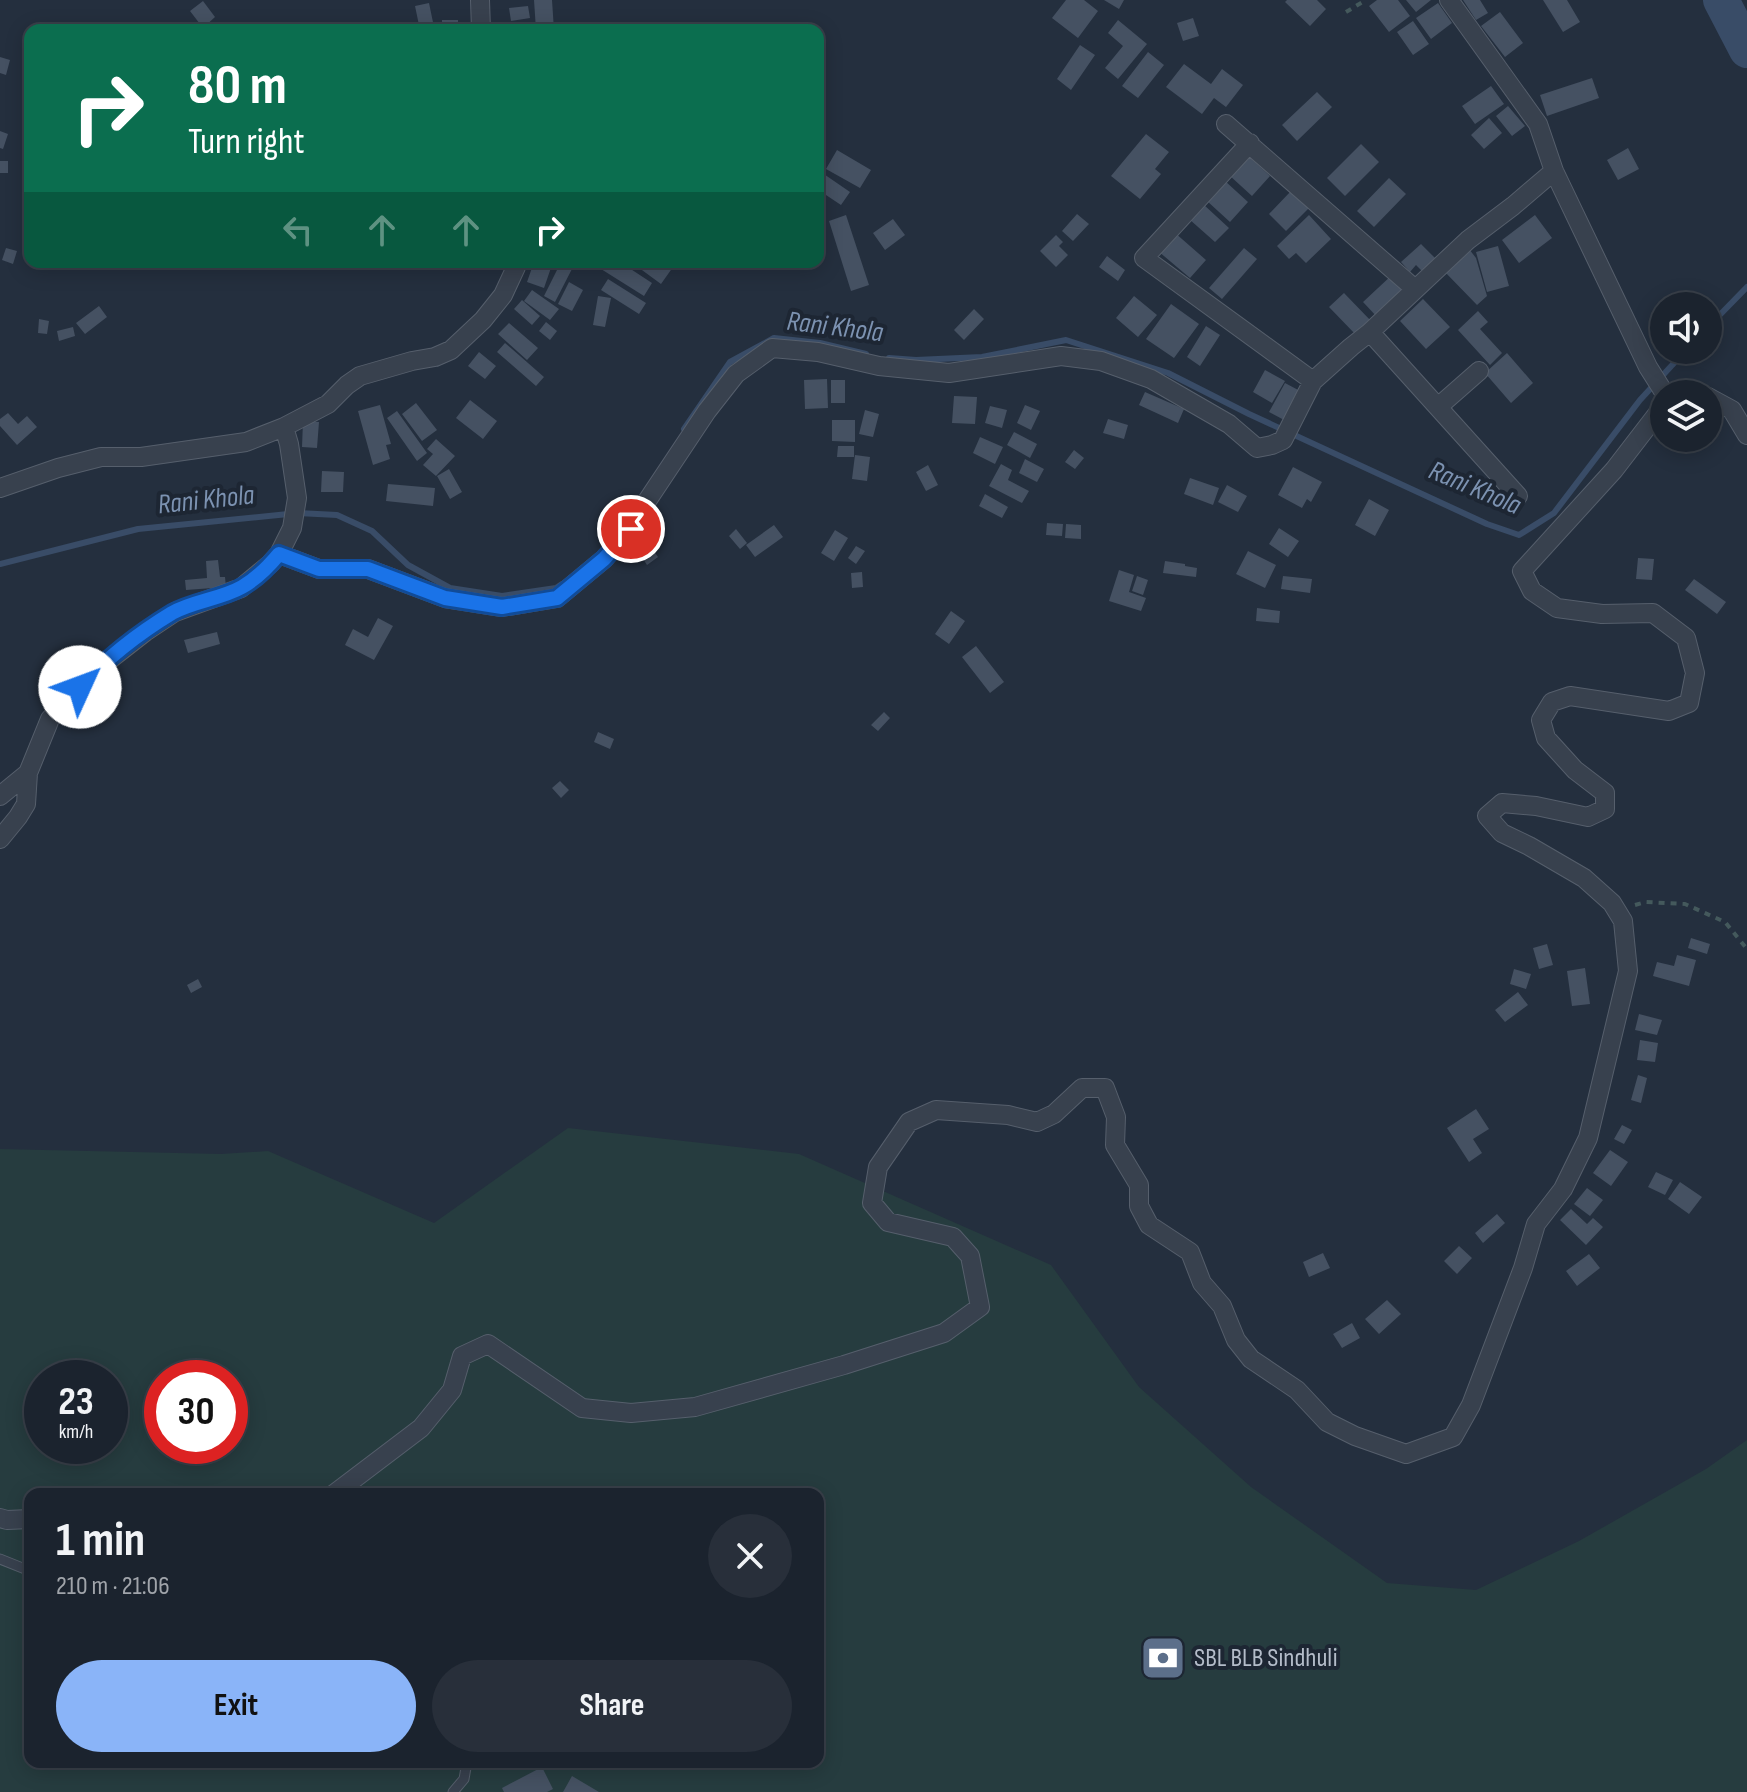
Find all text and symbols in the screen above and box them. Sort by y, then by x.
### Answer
text: 80 m [188,53,287,120]
icon: right [56,56,160,160]
text: Turn right [188,121,305,164]
icon: left [276,208,320,252]
icon: ahead [360,208,404,252]
icon: ahead [444,208,488,252]
icon: right [528,208,572,252]
map controls [1650,292,1722,452]
button: sound [1650,292,1722,364]
water label: Rani Khola [785,305,886,349]
button: layers [1650,380,1722,452]
water label: Rani Khola [1424,454,1527,522]
water label: Rani Khola [156,478,257,521]
pin [597,495,665,563]
icon: arrive [609,507,653,551]
position arrow [38,645,122,729]
speed limit sign: 30 [144,1360,248,1464]
text: 23 [58,1378,94,1426]
text: km/h [59,1420,93,1444]
text: 1 min [56,1512,145,1569]
button: close [708,1514,792,1598]
text: 210 m · 21:06 [56,1571,170,1602]
bank icon: SBL BLB Sindhuli [1139,1634,1187,1682]
place label: SBL BLB Sindhuli [1194,1643,1338,1674]
button: Exit [56,1660,416,1752]
button: Share [432,1660,792,1752]

